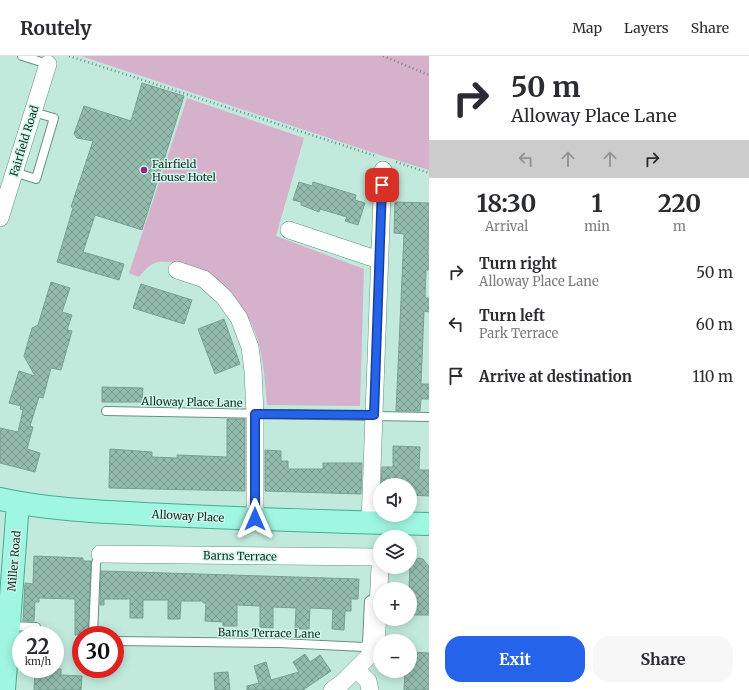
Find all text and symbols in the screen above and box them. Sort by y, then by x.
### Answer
text: Routely [20,16,92,40]
text: Map [572,19,602,37]
text: Layers [624,19,669,37]
text: Share [691,19,729,37]
text: 50 m [511,69,580,105]
icon: right [445,72,497,124]
street label: Fairfield Road [7,103,42,178]
text: Alloway Place Lane [511,104,677,127]
icon: left [515,148,537,170]
icon: ahead [557,148,579,170]
icon: ahead [599,148,621,170]
icon: right [641,148,663,170]
place label: Fairfield House Hotel [152,157,217,184]
marker: Fairfield House Hotel [139,165,149,175]
pin [365,168,399,202]
icon: arrive [371,174,393,196]
text: 18:30 [477,188,536,219]
text: 1 [591,188,603,219]
text: 220 [658,188,701,219]
text: Arrival [485,218,528,235]
text: min [584,218,610,235]
text: m [673,218,686,235]
text: Turn right [479,254,557,273]
icon: right [445,261,467,283]
text: 50 m [696,263,733,282]
text: Alloway Place Lane [479,273,599,290]
text: Turn left [479,306,545,325]
icon: left [445,313,467,335]
text: 60 m [696,315,733,334]
text: Park Terrace [479,325,558,342]
icon: arrive [445,365,467,387]
text: Arrive at destination [479,367,632,386]
text: 110 m [692,367,733,386]
street label: Alloway Place Lane [140,394,243,410]
map controls [373,478,417,678]
button: sound [373,478,417,522]
position arrow [234,498,276,540]
street label: Alloway Place [150,507,225,525]
street label: Miller Road [4,530,24,592]
button: layers [373,530,417,574]
street label: Barns Terrace [203,548,277,564]
button: + [373,582,417,626]
street label: Barns Terrace Lane [218,625,321,641]
speed limit sign: 30 [72,626,124,678]
text: 22 [26,634,50,659]
button: − [373,634,417,678]
button: Exit [445,636,585,682]
button: Share [593,636,733,682]
text: km/h [25,655,51,668]

